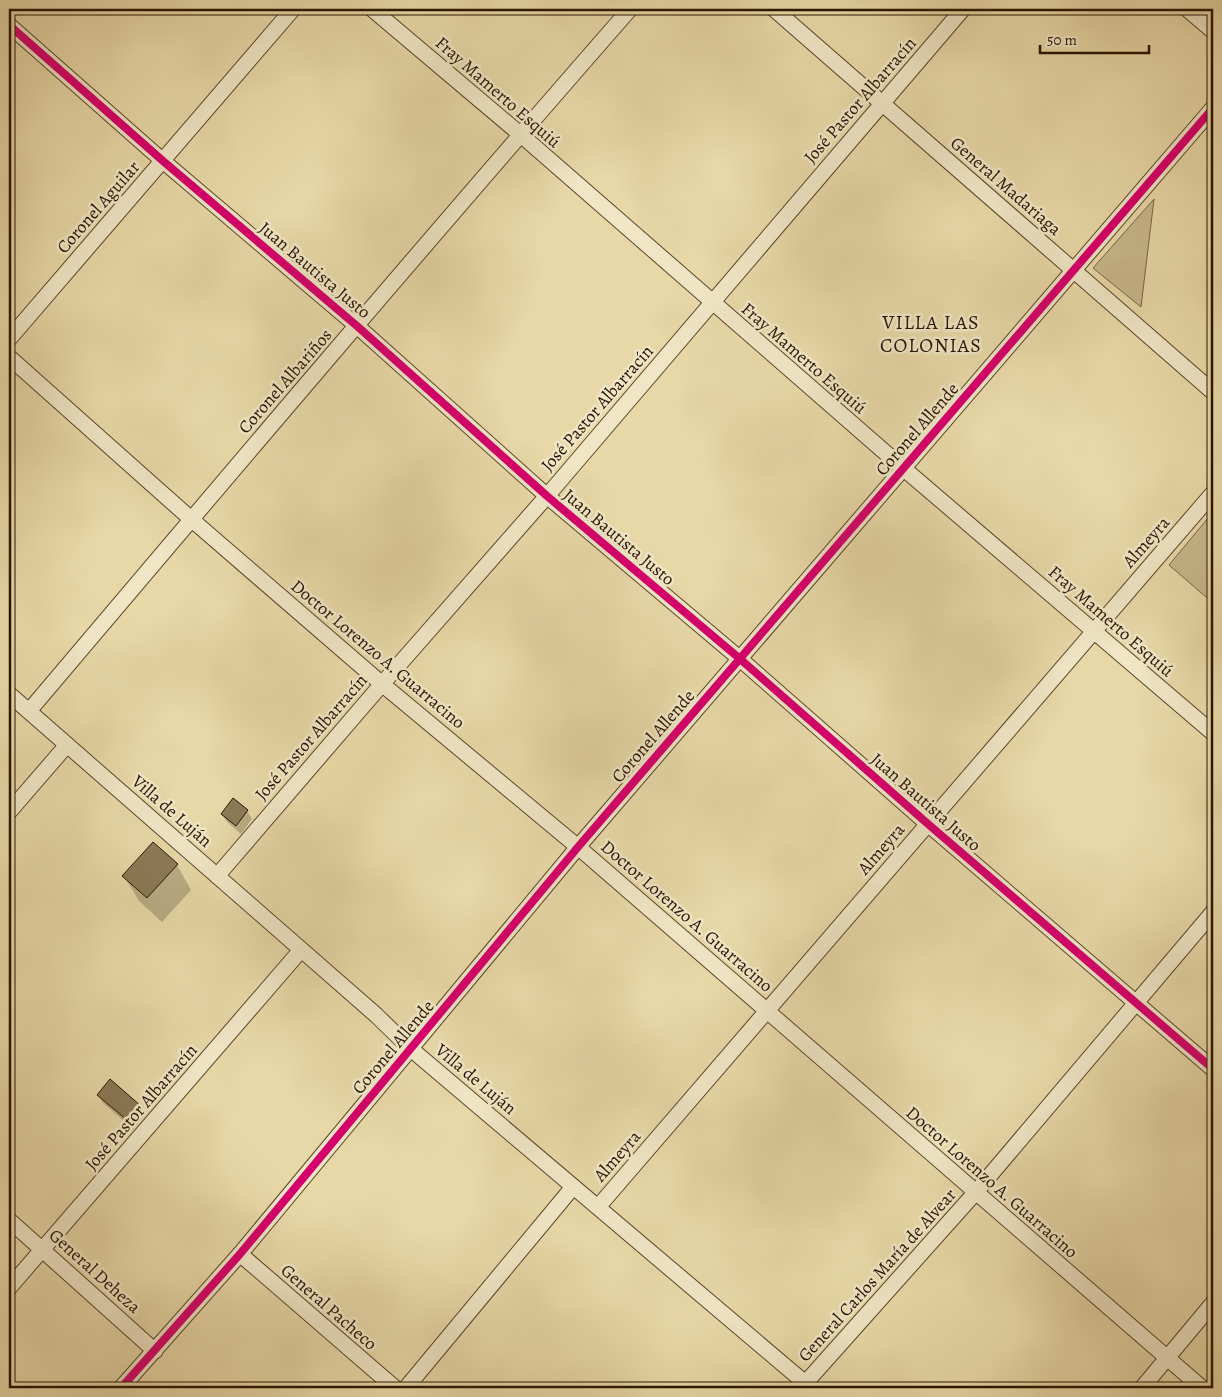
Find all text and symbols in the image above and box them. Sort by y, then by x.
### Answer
scale bar [1040,22,1148,54]
text: 50 m [1047,30,1077,50]
street label: Fray Mamerto Esquiú [430,31,566,153]
street label: José Pastor Albarracín [798,32,922,168]
street label: General Madariaga [945,131,1067,241]
street label: Coronel Aguilar [51,155,145,258]
street label: Juan Bautista Justo [254,216,376,324]
street label: Fray Mamerto Esquiú [736,297,872,419]
district label: VILLA LAS COLONIAS [880,309,982,359]
street label: Coronel Albariños [233,323,337,439]
street label: José Pastor Albarracín [535,340,659,476]
street label: Coronel Allende [870,377,964,481]
street label: Juan Bautista Justo [558,483,680,591]
street label: Almeyra [1116,511,1175,574]
street label: Fray Mamerto Esquiú [1043,560,1179,682]
street label: Doctor Lorenzo A. Guarracino [286,574,470,734]
street label: José Pastor Albarracín [249,669,373,805]
street label: Coronel Allende [606,684,700,788]
street label: Juan Bautista Justo [866,747,986,857]
street label: Villa de Luján [126,769,217,853]
street label: Almeyra [851,818,910,881]
street label: Doctor Lorenzo A. Guarracino [596,835,778,997]
street label: Coronel Allende [347,995,439,1099]
street label: Villa de Luján [430,1037,522,1120]
street label: José Pastor Albarracín [79,1039,203,1175]
street label: Doctor Lorenzo A. Guarracino [901,1101,1083,1263]
street label: Almeyra [587,1125,646,1188]
street label: General Carlos María de Alvear [793,1183,961,1367]
street label: General Deheza [44,1223,146,1319]
street label: General Pacheco [276,1258,382,1356]

